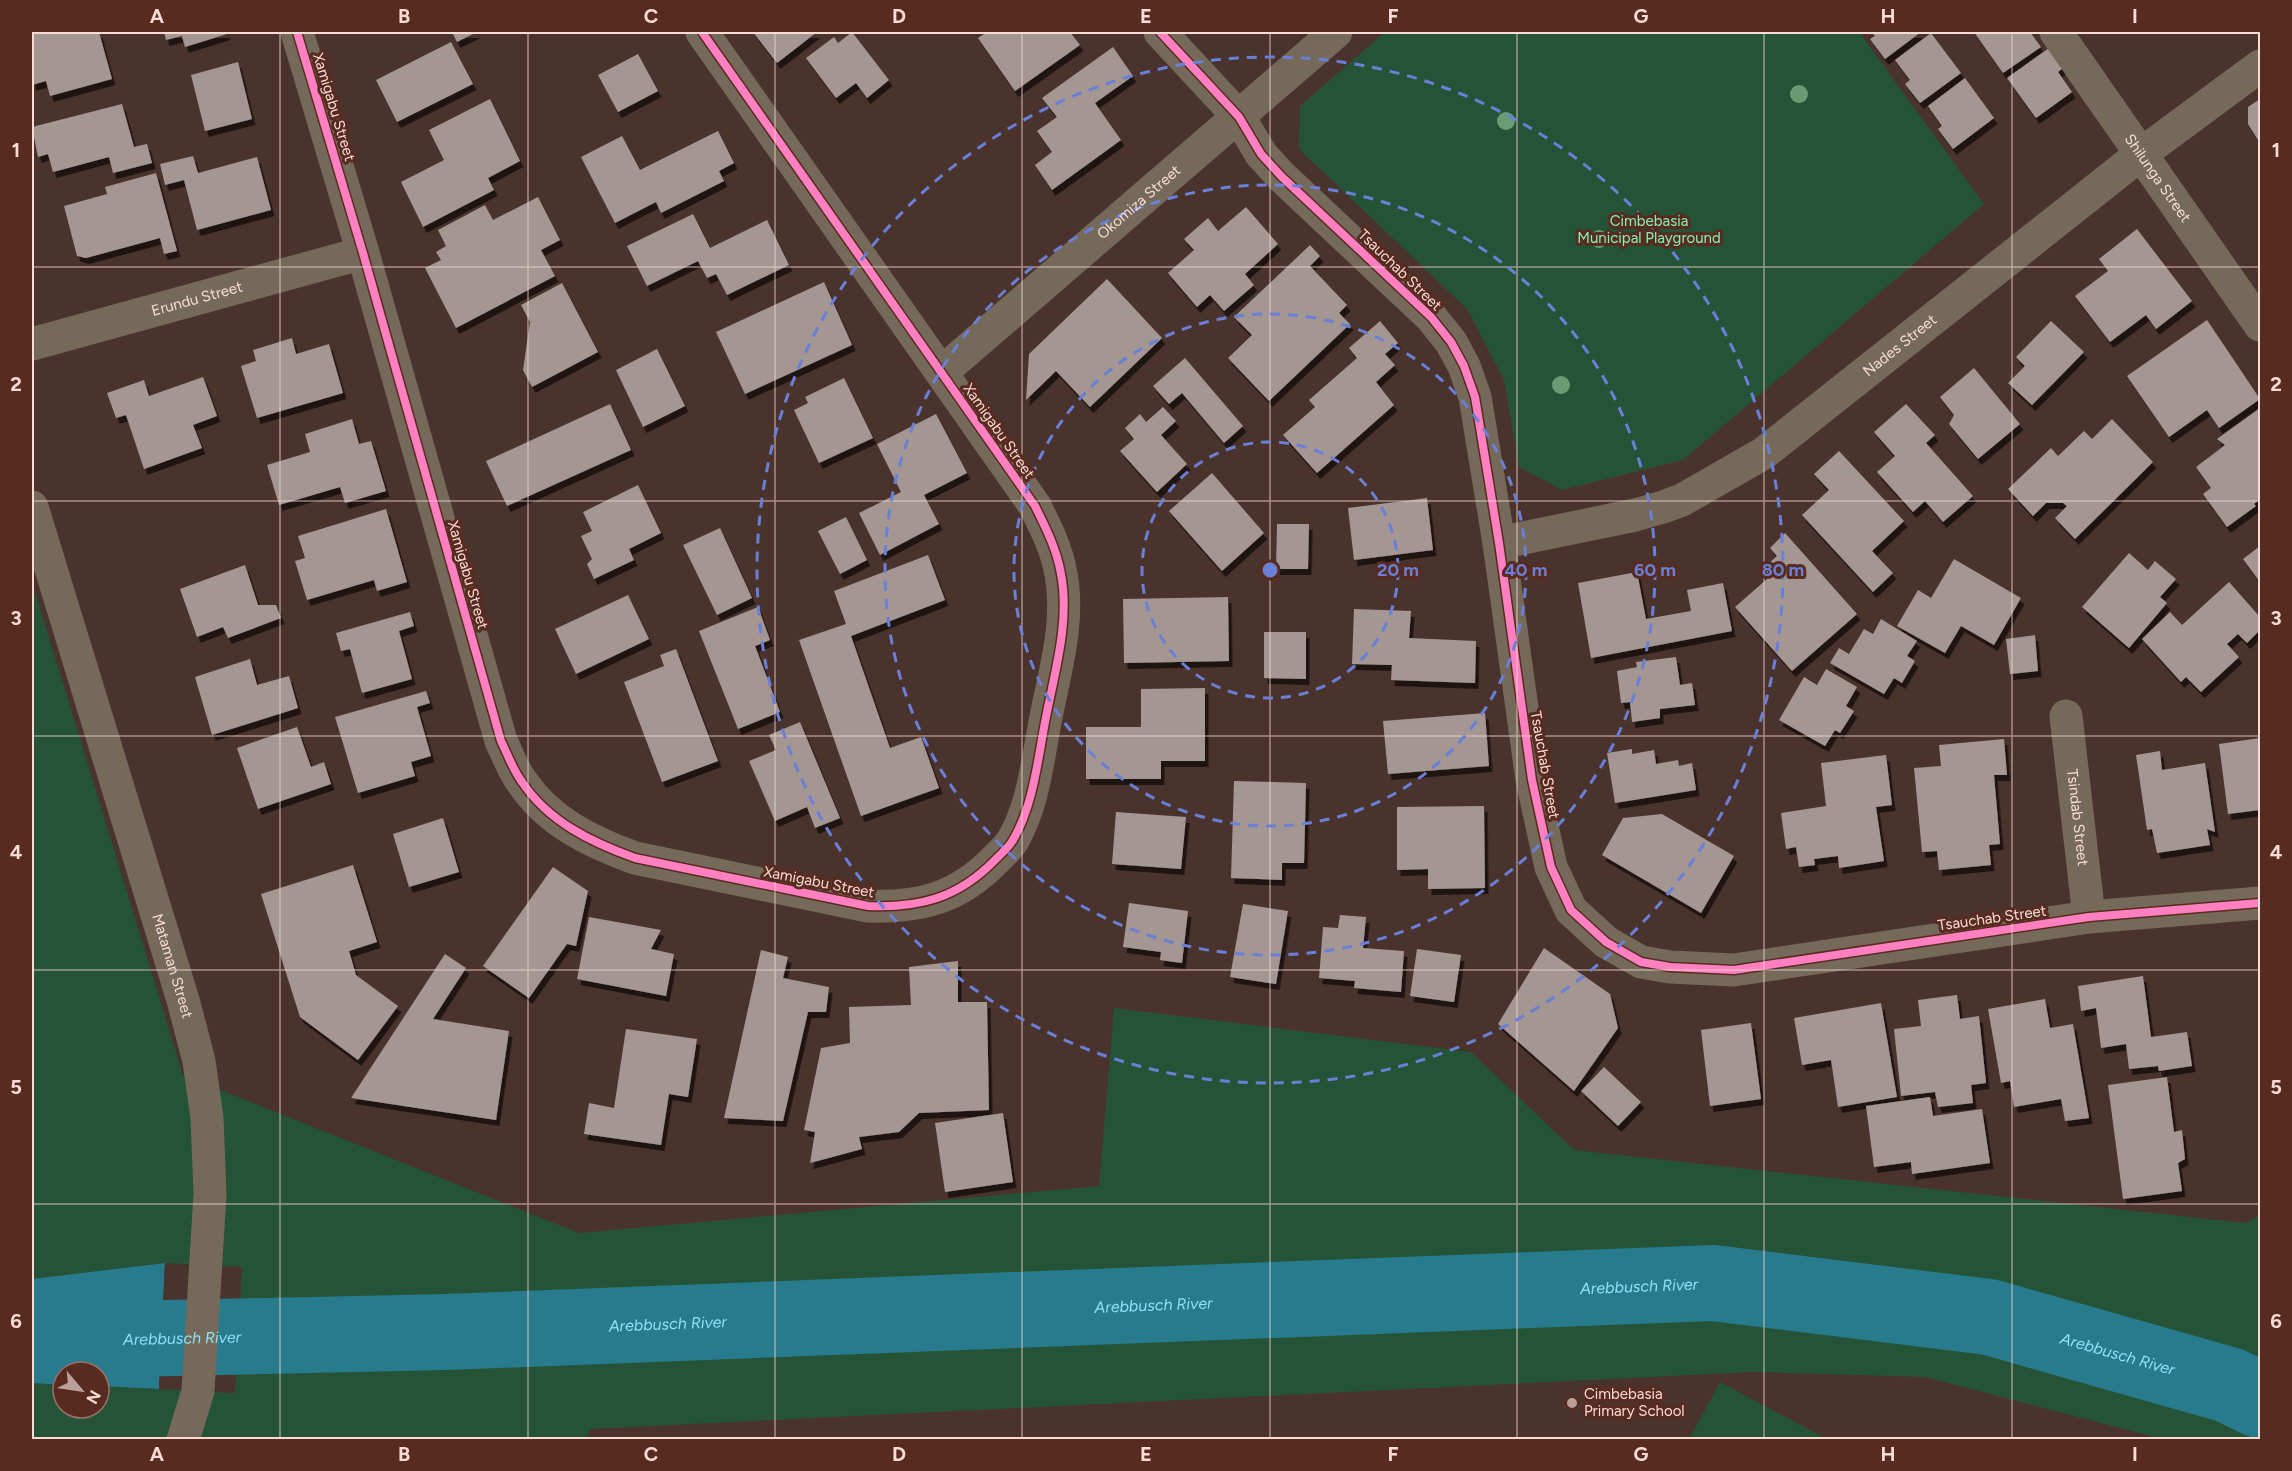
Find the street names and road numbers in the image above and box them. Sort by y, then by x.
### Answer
street label: Xamigabu Street [309,51,359,164]
street label: Shilunga Street [2121,131,2195,226]
street label: Okomiza Street [1093,161,1185,243]
street label: Tsauchab Street [1354,226,1446,315]
street label: Erundu Street [149,277,245,320]
street label: Nades Street [1859,310,1940,380]
street label: Xamigabu Street [959,380,1039,482]
street label: Xamigabu Street [444,519,492,632]
street label: Tsauchab Street [1527,710,1563,821]
street label: Tsindab Street [2063,768,2092,867]
street label: Xamigabu Street [762,862,876,902]
street label: Tsauchab Street [1937,901,2048,935]
street label: Mataman Street [148,912,196,1020]

